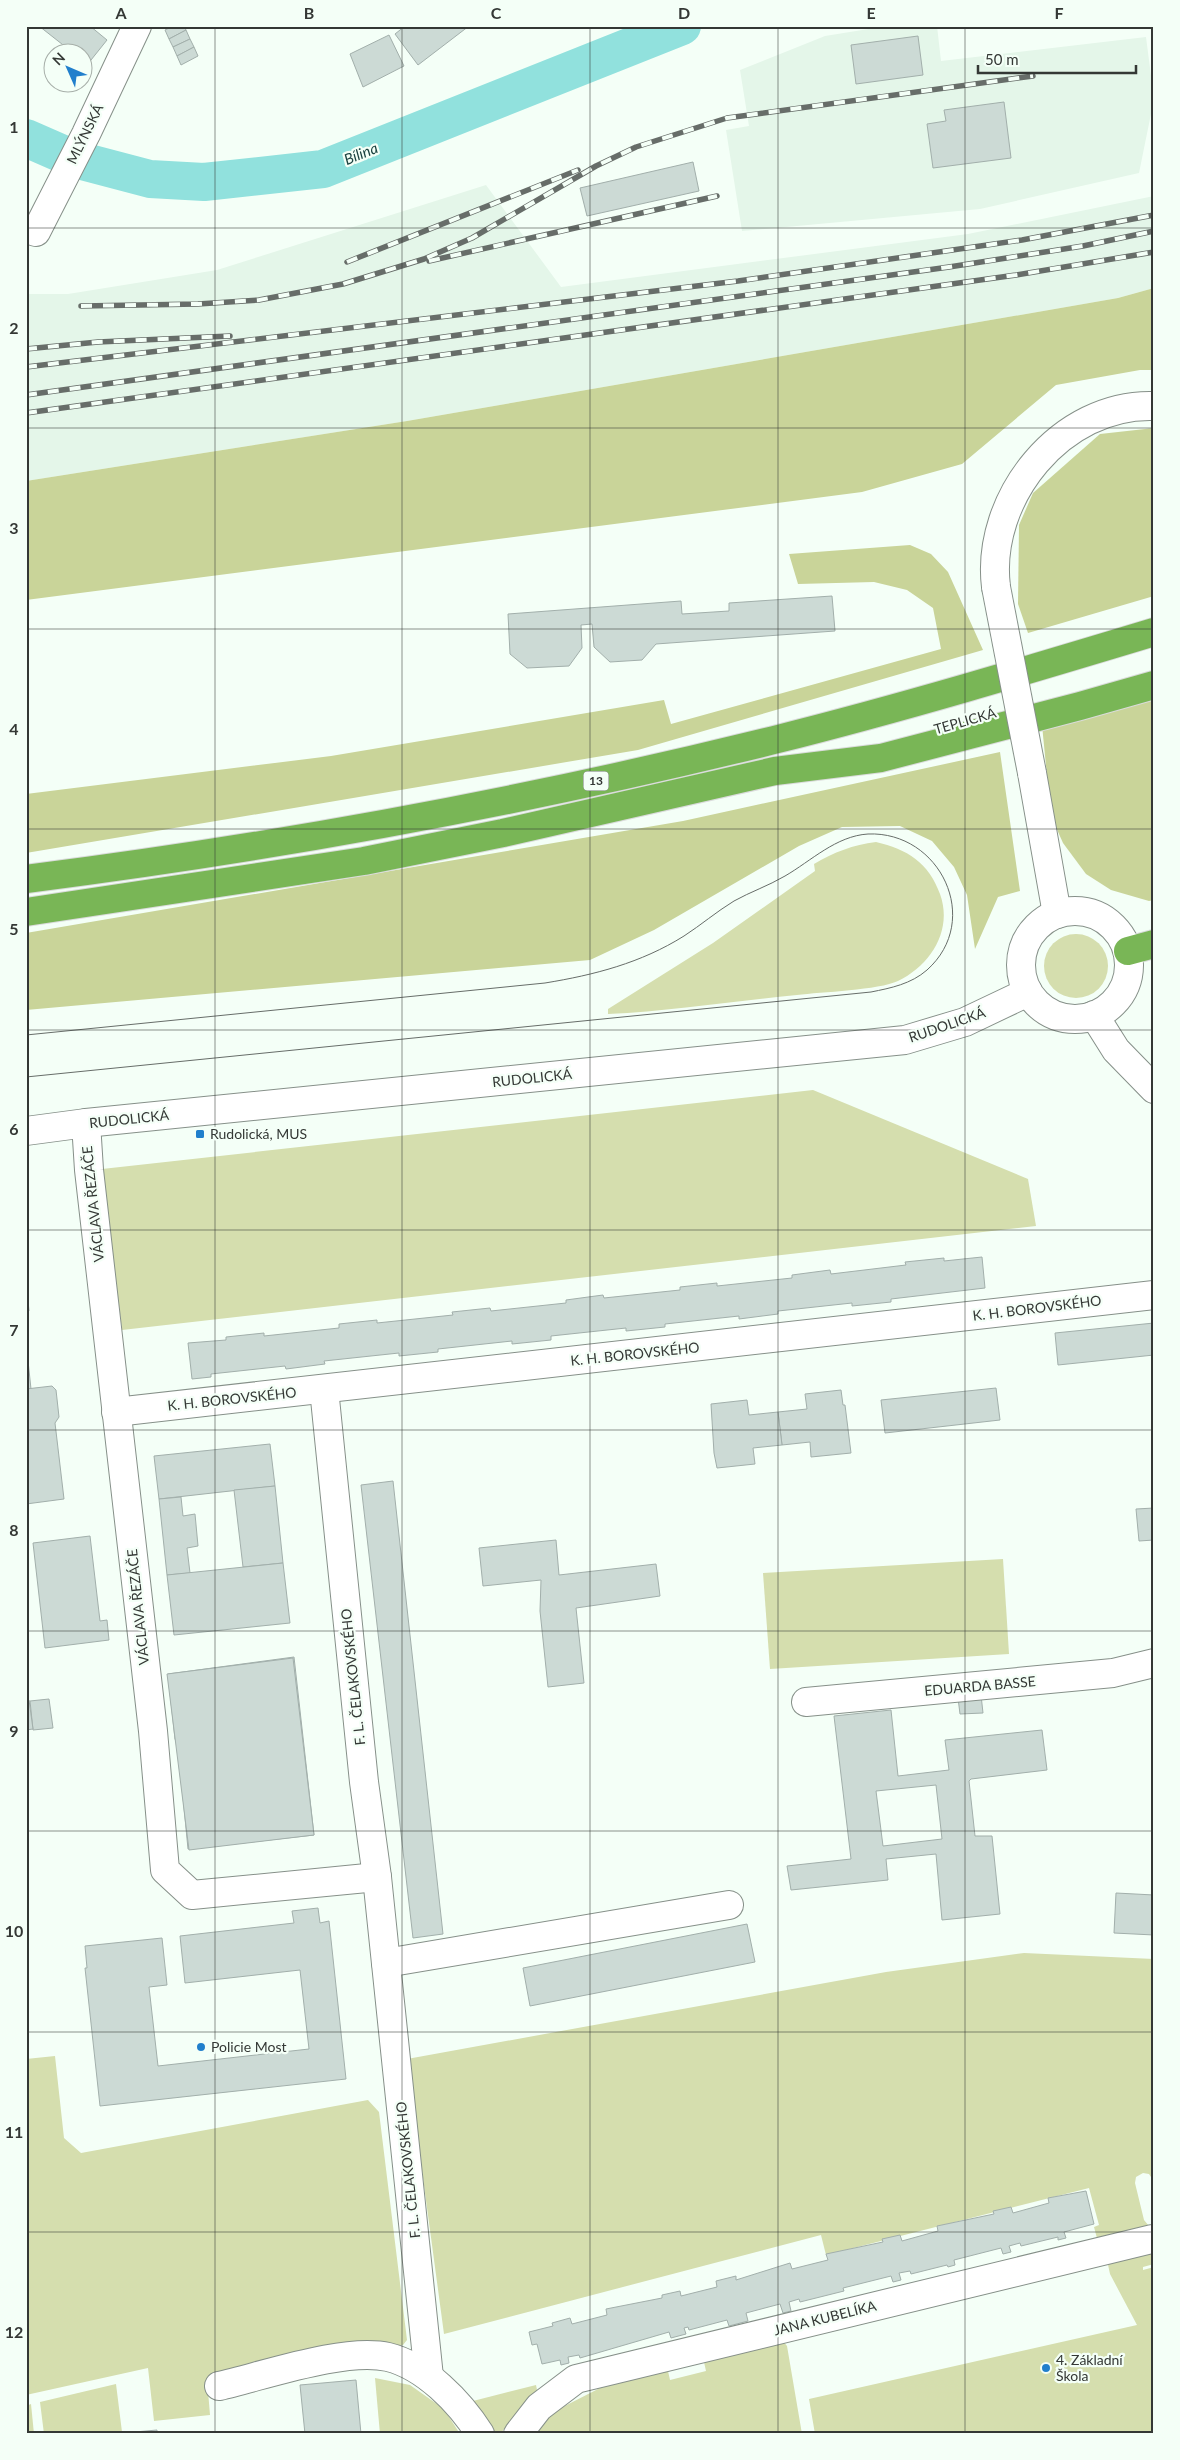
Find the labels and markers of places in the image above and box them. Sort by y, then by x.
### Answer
place label: Rudolická, MUS [210,1125,307,1142]
marker: Rudolická, MUS [194,1128,206,1140]
place label: Policie Most [211,2038,286,2055]
marker: Policie Most [195,2041,207,2053]
place label: 4. Základní Škola [1056,2351,1123,2384]
marker: 4. Základní Škola [1040,2362,1052,2374]

